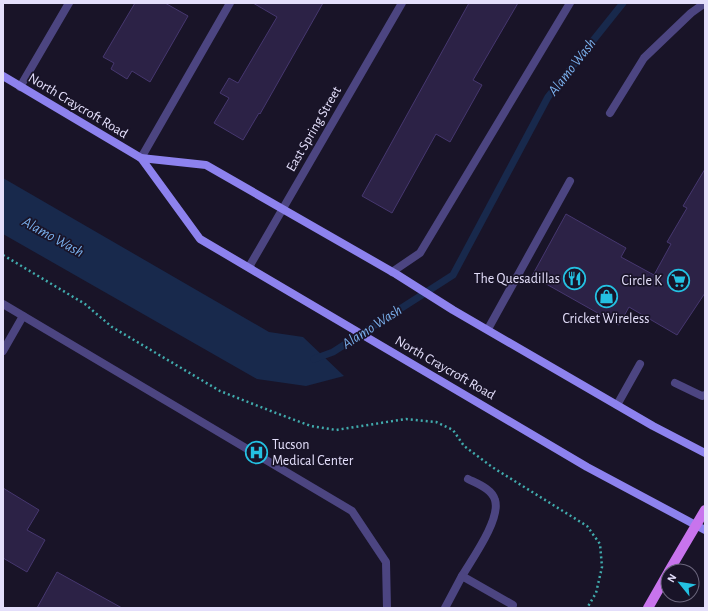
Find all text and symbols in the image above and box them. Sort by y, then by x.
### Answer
water label: Alamo Wash [545,36,599,99]
street label: North Craycroft Road [26,71,130,141]
street label: East Spring Street [284,84,344,174]
water label: Alamo Wash [19,214,86,260]
restaurant icon: The Quesadillas [562,266,588,292]
supermarket icon: Circle K [665,268,691,294]
place label: The Quesadillas [474,272,560,286]
place label: Circle K [622,274,662,288]
shop icon: Cricket Wireless [593,284,619,310]
water label: Alamo Wash [339,302,404,352]
place label: Cricket Wireless [563,312,649,326]
street label: North Craycroft Road [392,334,498,402]
place label: Tucson Medical Center [272,438,354,468]
hospital icon: Tucson Medical Center [243,440,269,466]
north arrow [660,563,700,603]
text: N [665,572,678,584]

